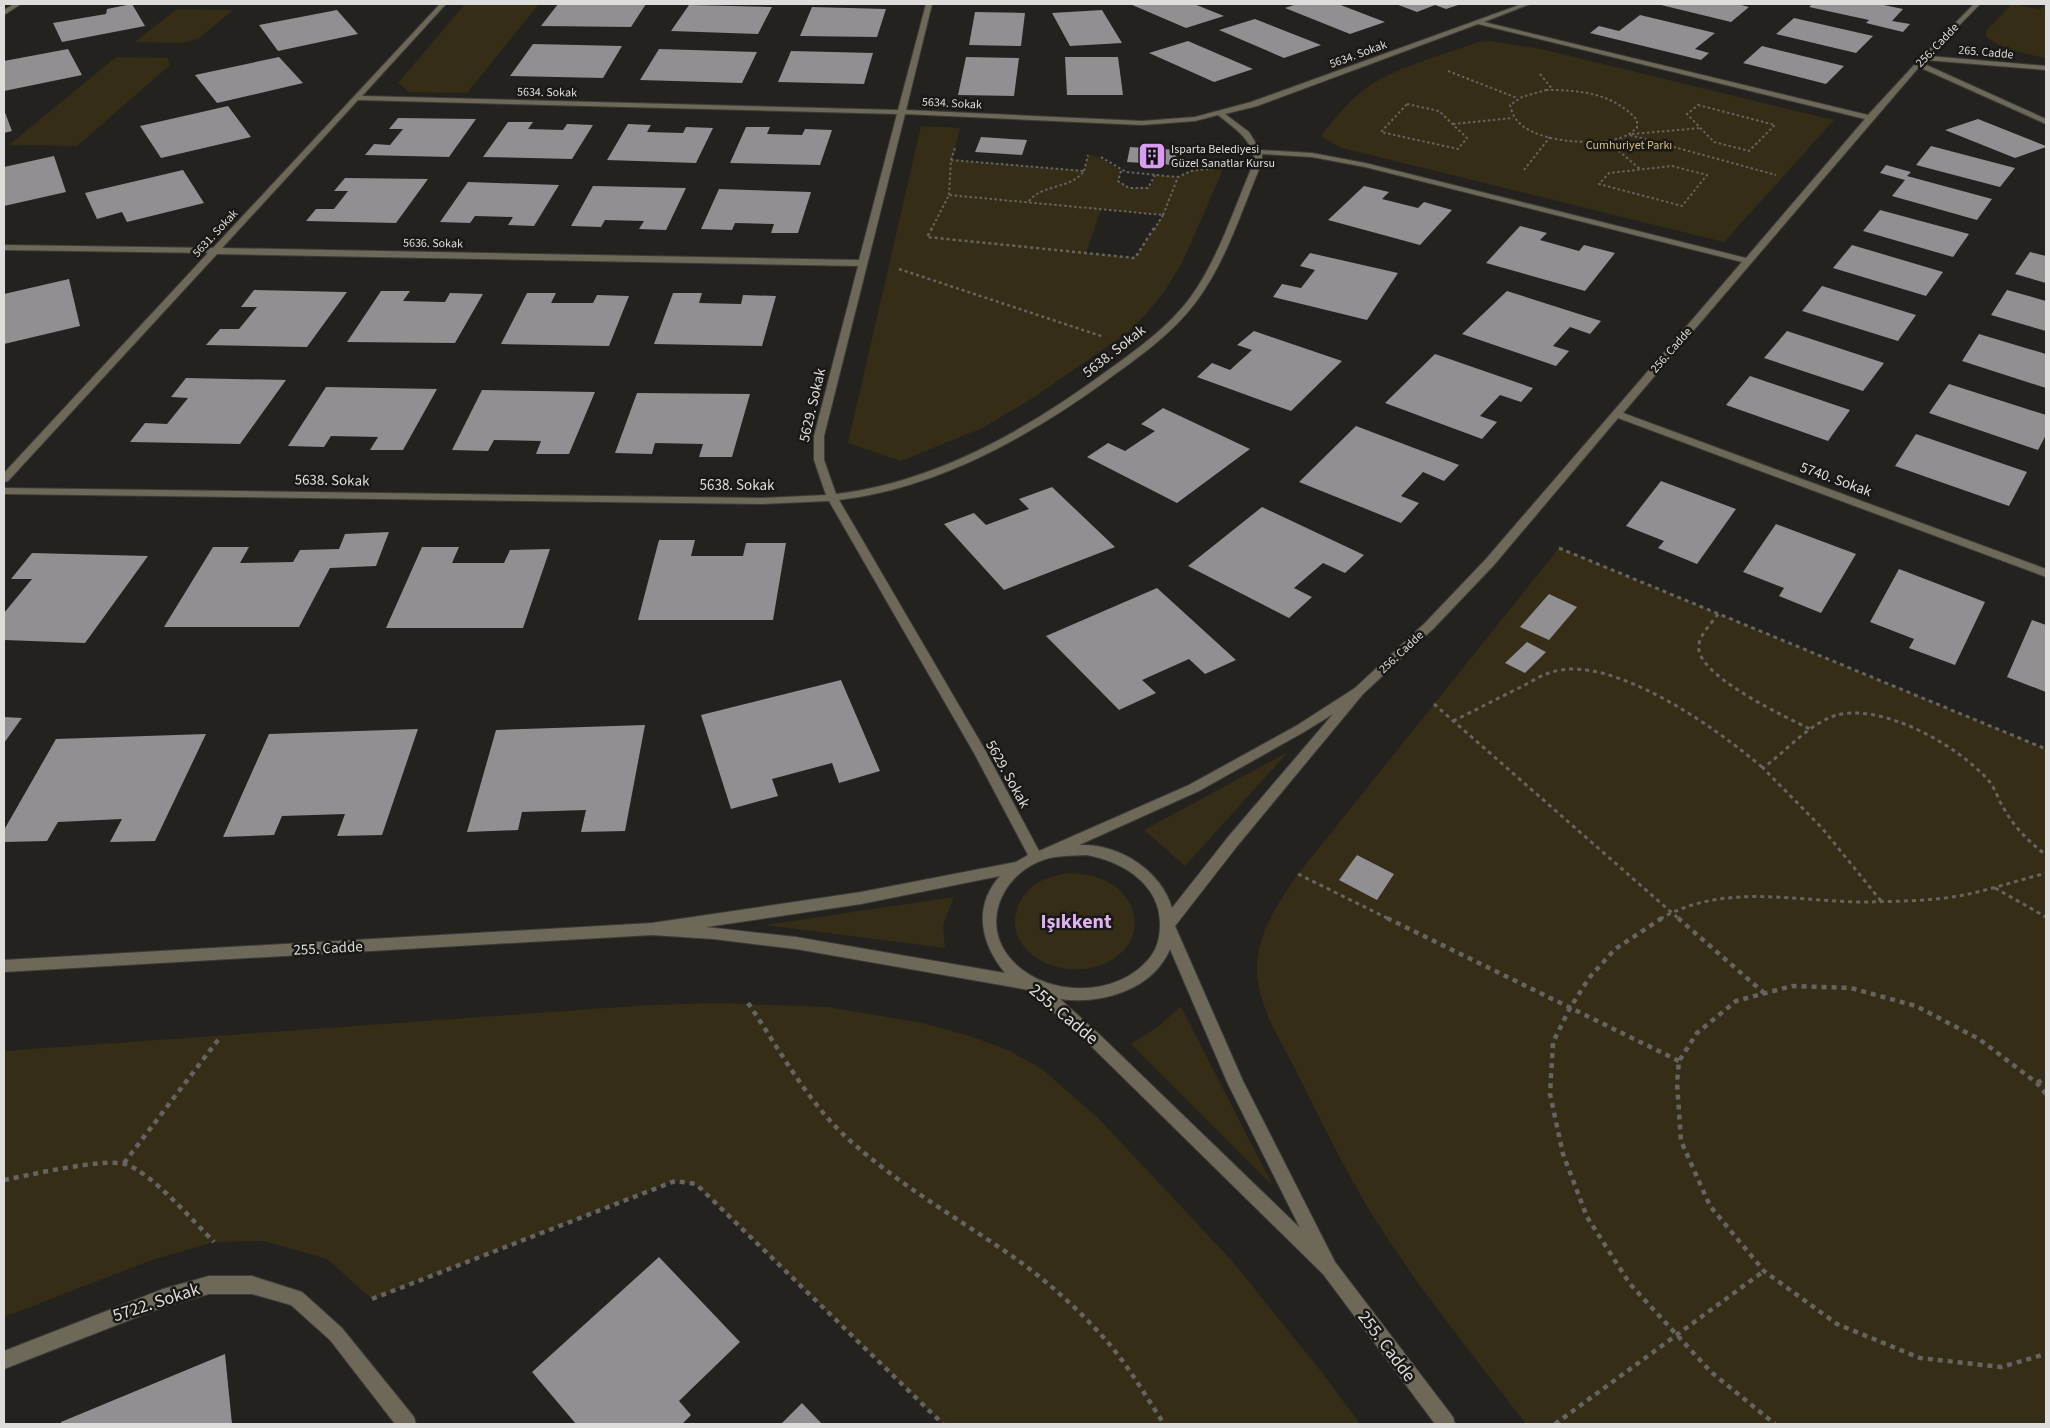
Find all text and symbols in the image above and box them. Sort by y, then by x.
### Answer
street label: 256. Cadde [1912,19,1963,71]
street label: 5634. Sokak [1327,36,1389,73]
street label: 265. Cadde [1958,42,2014,63]
street label: 5634. Sokak [517,83,577,102]
street label: 5634. Sokak [922,93,982,114]
park label: Cumhuriyet Parkı [1586,137,1672,154]
building icon: Isparta Belediyesi Güzel Sanatlar Kursu [1137,141,1167,171]
place label: Isparta Belediyesi Güzel Sanatlar Kursu [1171,141,1275,172]
street label: 5631. Sokak [189,206,242,261]
street label: 5636. Sokak [403,234,463,253]
street label: 5638. Sokak [1078,320,1151,383]
street label: 256. Cadde [1647,324,1696,377]
street label: 5629. Sokak [794,366,831,444]
street label: 5740. Sokak [1797,457,1875,502]
street label: 5638. Sokak [294,469,370,492]
street label: 5638. Sokak [700,475,775,496]
street label: 256. Cadde [1375,627,1427,677]
street label: 5629. Sokak [980,736,1035,813]
district label: Işıkkent [1040,908,1112,936]
street label: 255. Cadde [293,936,363,961]
street label: 255. Cadde [1024,978,1104,1051]
street label: 5722. Sokak [110,1277,203,1328]
street label: 255. Cadde [1352,1306,1422,1387]

